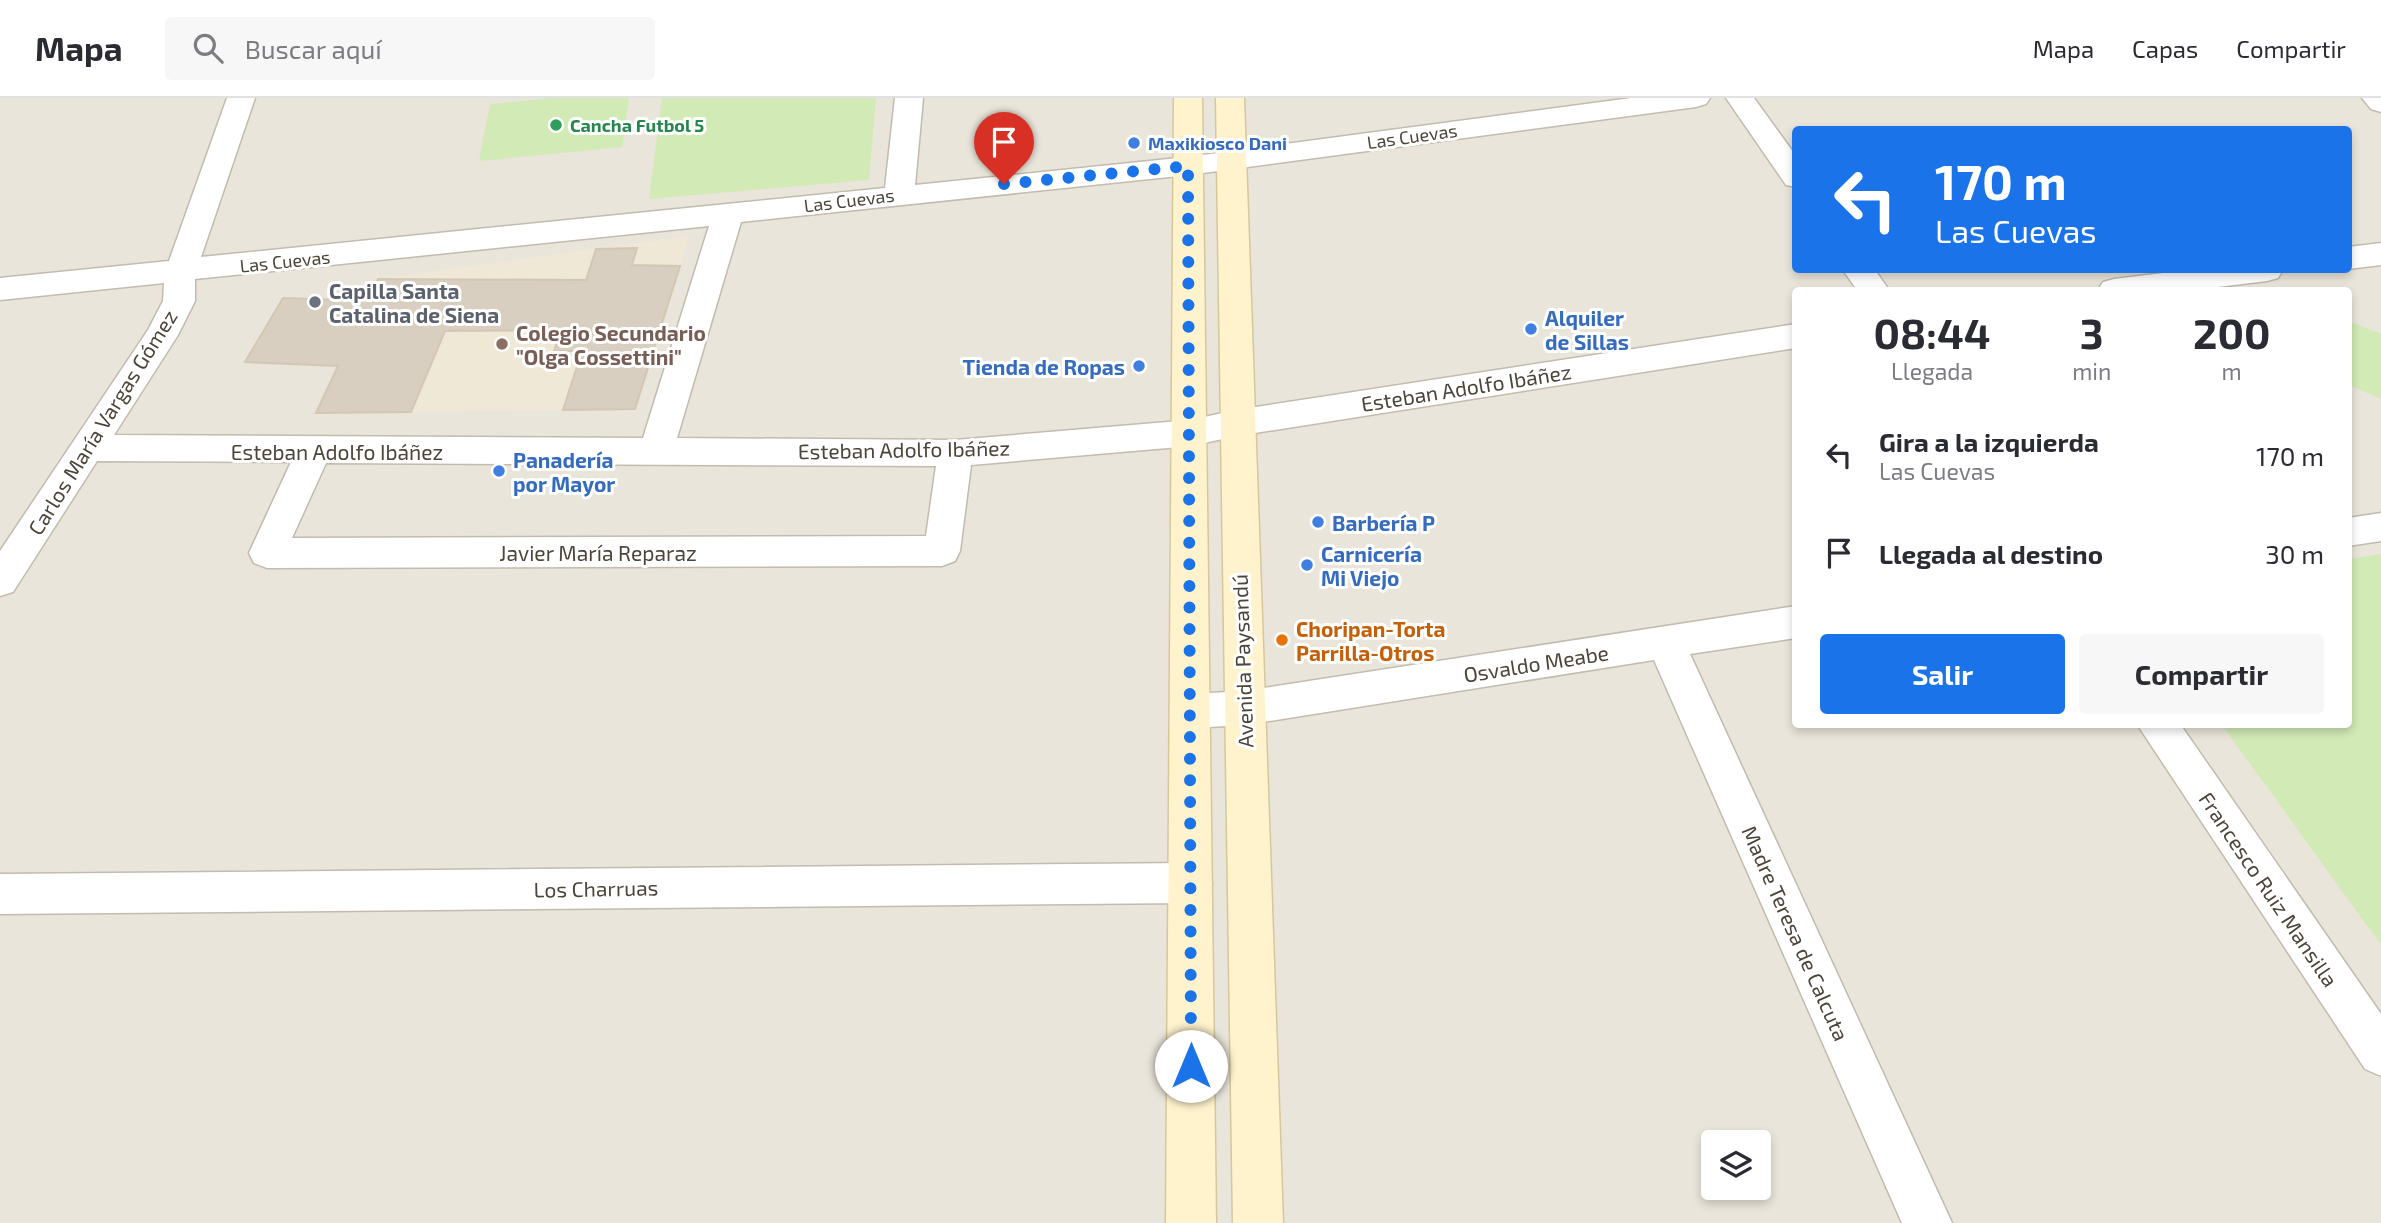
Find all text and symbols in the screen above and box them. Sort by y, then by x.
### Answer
search box [165,17,655,80]
text: Mapa [35,28,123,68]
icon: search [189,29,227,67]
text: Buscar aquí [245,33,382,64]
text: Mapa [2033,34,2094,63]
text: Capas [2132,34,2198,63]
text: Compartir [2236,34,2346,63]
pin [974,112,1034,184]
place label: Cancha Futbol 5 [570,114,704,136]
marker: Cancha Futbol 5 [548,117,564,133]
street label: Las Cuevas [1365,119,1459,153]
icon: arrive [985,123,1023,161]
place label: Maxikiosco Dani [1148,132,1287,154]
marker: Maxikiosco Dani [1126,135,1142,151]
text: 170 m [1935,151,2067,210]
icon: left [1820,154,1911,245]
street label: Las Cuevas [803,184,895,216]
text: Las Cuevas [1935,211,2097,249]
street label: Las Cuevas [239,245,331,277]
place label: Capilla Santa Catalina de Siena [329,278,499,327]
marker: Capilla Santa Catalina de Siena [307,294,323,310]
street label: Carlos María Vargas Gómez [22,305,182,539]
place label: Alquiler de Sillas [1545,305,1629,354]
text: 08:44 [1874,307,1991,357]
text: 3 [2080,307,2104,357]
text: 200 [2193,307,2270,357]
place label: Colegio Secundario "Olga Cossettini" [516,320,706,369]
marker: Alquiler de Sillas [1523,321,1539,337]
marker: Colegio Secundario "Olga Cossettini" [494,336,510,352]
place label: Tienda de Ropas [963,354,1125,379]
text: Llegada [1891,357,1973,385]
text: min [2072,357,2111,385]
text: m [2222,357,2242,385]
marker: Tienda de Ropas [1131,358,1147,374]
street label: Esteban Adolfo Ibáñez [1359,358,1573,416]
text: Gira a la izquierda [1879,426,2099,457]
street label: Esteban Adolfo Ibáñez [798,435,1010,463]
icon: left [1820,436,1858,474]
street label: Esteban Adolfo Ibáñez [231,439,443,464]
text: 170 m [2256,440,2324,471]
place label: Panadería por Mayor [513,447,615,497]
text: Las Cuevas [1879,457,1995,485]
marker: Panadería por Mayor [491,463,507,479]
place label: Barbería P [1332,510,1435,535]
marker: Barbería P [1310,514,1326,530]
icon: arrive [1820,534,1858,572]
text: Llegada al destino [1879,538,2103,569]
text: 30 m [2265,538,2324,569]
street label: Javier María Reparaz [499,540,697,565]
place label: Carnicería Mi Viejo [1321,541,1422,590]
marker: Carnicería Mi Viejo [1299,557,1315,573]
street label: Avenida Paysandú [1226,574,1258,748]
place label: Choripan-Torta Parrilla-Otros [1296,616,1445,665]
marker: Choripan-Torta Parrilla-Otros [1274,632,1290,648]
button: Salir [1820,634,2065,714]
button: Compartir [2079,634,2324,714]
street label: Osvaldo Meabe [1462,639,1610,687]
street label: Francesco Ruiz Mansilla [2194,787,2344,991]
street label: Madre Teresa de Calcuta [1737,822,1855,1044]
street label: Los Charruas [533,874,659,902]
position arrow [1154,1029,1228,1103]
map controls [1701,1130,1771,1200]
button: layers [1701,1130,1771,1200]

